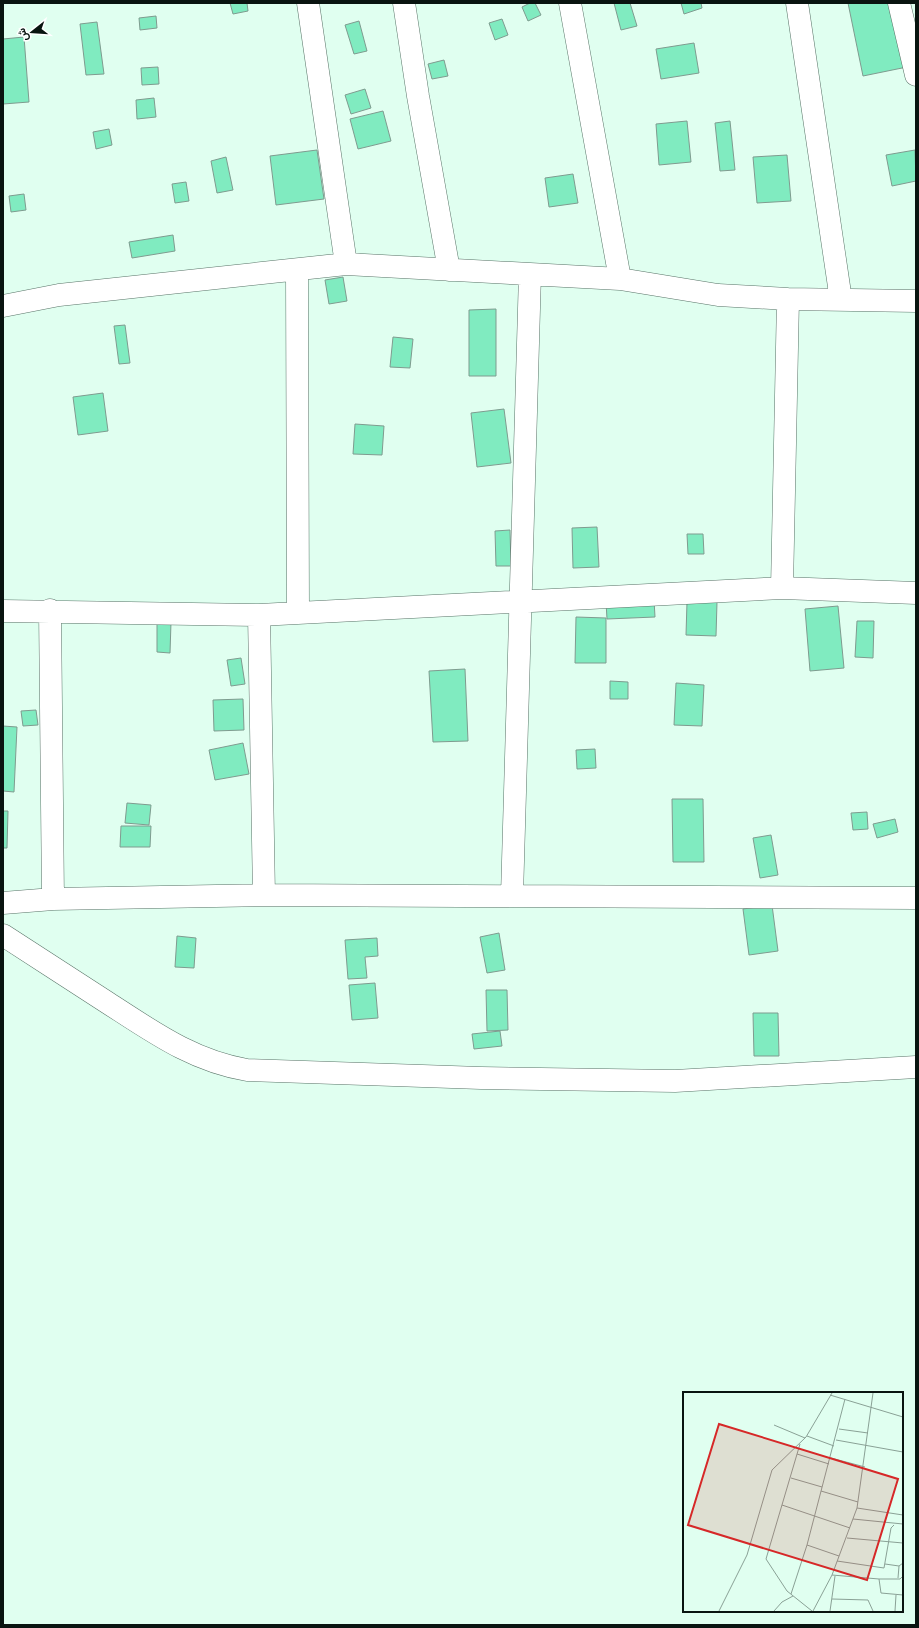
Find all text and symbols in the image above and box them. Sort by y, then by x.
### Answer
north arrow [12,12,52,52]
text: ش [14,27,31,43]
inset map [683,1392,903,1612]

